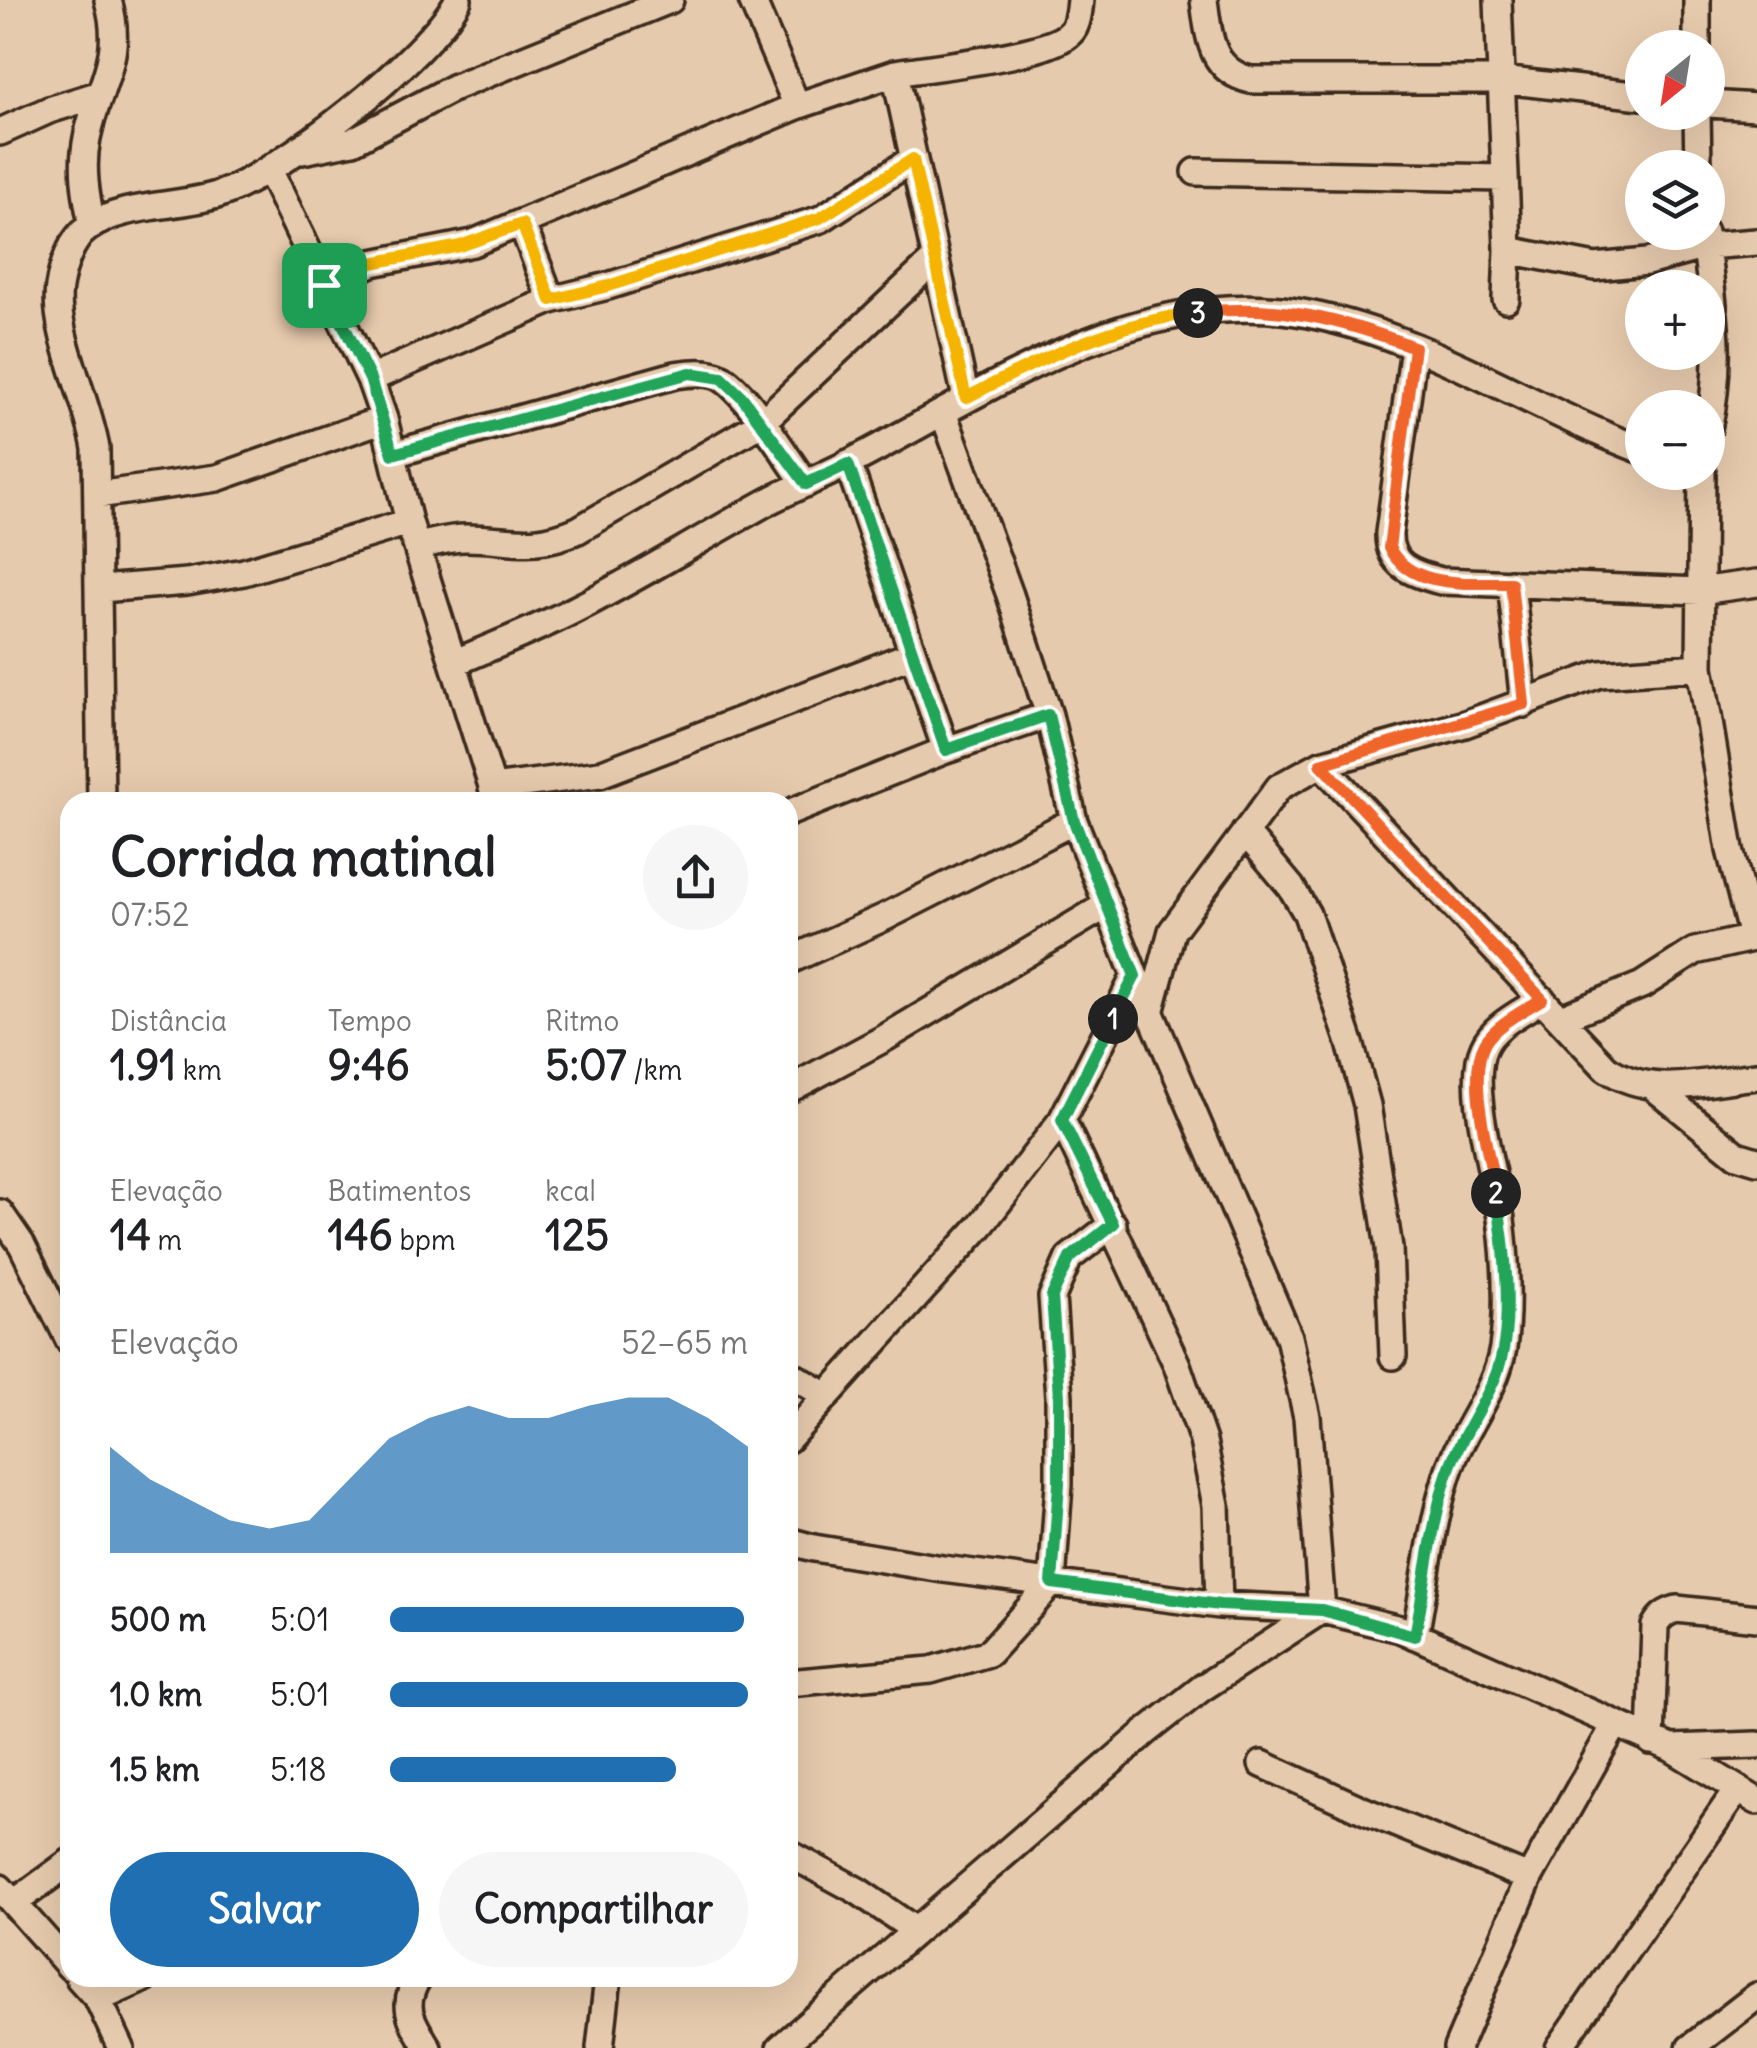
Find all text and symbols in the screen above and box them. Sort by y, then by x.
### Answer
north arrow [1625,30,1725,130]
map controls [1625,30,1725,490]
button: layers [1625,150,1725,250]
pin [282,243,367,328]
icon: arrive [297,258,352,313]
button: + [1625,270,1725,370]
pin: 3 [1173,288,1223,338]
text: 3 [1190,295,1206,331]
button: − [1625,390,1725,490]
text: Corrida matinal [110,822,497,891]
button: share [643,825,748,930]
text: 07:52 [110,894,189,935]
pin: 1 [1088,994,1138,1044]
text: 1 [1107,1001,1119,1037]
text: Distância [110,1003,227,1039]
text: Tempo [328,1003,412,1039]
text: Ritmo [545,1003,619,1039]
text: 1.91 [110,1039,176,1091]
text: 9:46 [328,1039,410,1091]
text: 5:07 [545,1039,627,1091]
text: km [176,1052,222,1088]
text: /km [627,1052,682,1088]
pin: 2 [1471,1168,1521,1218]
text: Elevação [110,1173,223,1209]
text: Batimentos [328,1173,471,1209]
text: kcal [545,1173,596,1209]
text: 2 [1488,1175,1504,1211]
text: 14 [110,1209,151,1261]
text: 146 [328,1209,393,1261]
text: 125 [545,1209,609,1261]
text: m [151,1222,182,1258]
text: bpm [393,1222,455,1258]
text: Elevação [110,1322,239,1363]
text: 52–65 m [621,1322,748,1363]
text: 500 m [110,1599,206,1640]
text: 5:01 [270,1599,329,1640]
text: 1.0 km [110,1674,202,1715]
text: 5:01 [270,1674,329,1715]
text: 1.5 km [110,1749,200,1790]
text: 5:18 [270,1749,327,1790]
button: Salvar [110,1852,419,1967]
button: Compartilhar [439,1852,748,1967]

